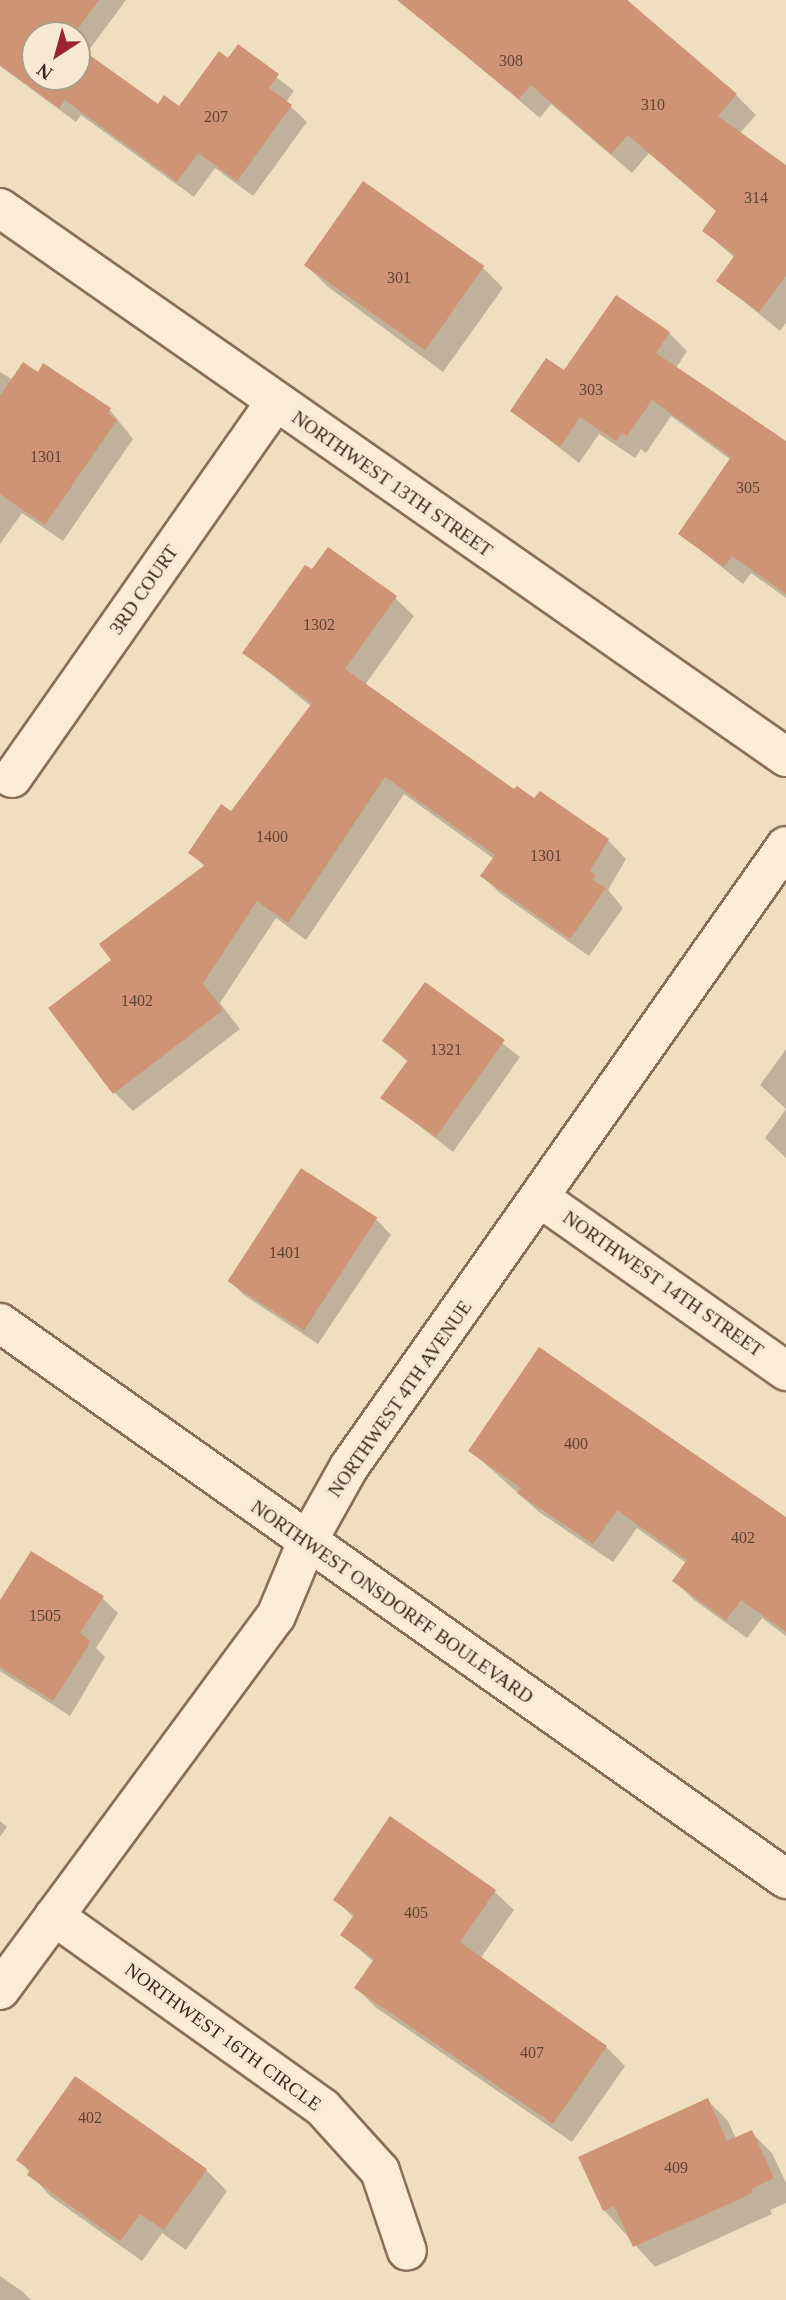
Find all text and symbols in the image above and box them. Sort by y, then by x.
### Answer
north arrow [21,21,91,91]
house number: 308 [499,51,523,71]
text: N [33,59,56,84]
house number: 310 [641,95,665,115]
house number: 207 [204,107,228,127]
house number: 314 [744,188,768,208]
house number: 301 [387,268,411,288]
house number: 303 [579,380,603,400]
street label: NORTHWEST 13TH STREET [287,406,497,562]
house number: 1301 [30,447,62,467]
house number: 305 [736,478,760,498]
street label: 3RD COURT [105,541,183,639]
house number: 1302 [303,615,335,635]
house number: 1400 [256,827,288,847]
house number: 1301 [530,846,562,866]
house number: 1402 [121,991,153,1011]
house number: 1321 [430,1040,462,1060]
street label: NORTHWEST 14TH STREET [558,1206,768,1362]
house number: 1401 [269,1243,301,1263]
street label: NORTHWEST 4TH AVENUE [323,1296,477,1502]
house number: 400 [564,1434,588,1454]
street label: NORTHWEST ONSDORFF BOULEVARD [246,1495,538,1709]
house number: 402 [731,1528,755,1548]
house number: 1505 [29,1606,61,1626]
house number: 405 [404,1903,428,1923]
street label: NORTHWEST 16TH CIRCLE [120,1958,326,2116]
house number: 407 [520,2043,544,2063]
house number: 402 [78,2108,102,2128]
house number: 409 [664,2158,688,2178]

